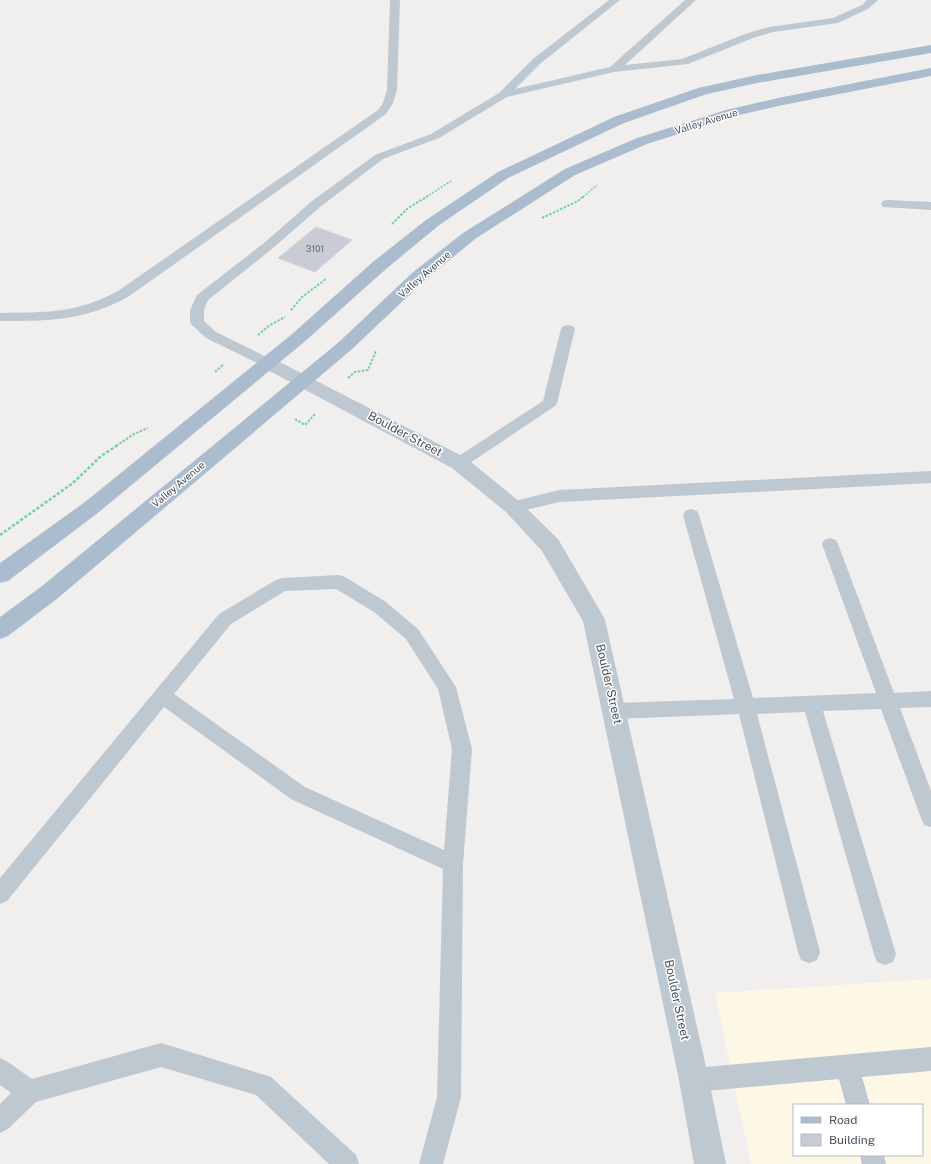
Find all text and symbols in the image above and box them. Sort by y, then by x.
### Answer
street label: Valley Avenue [673,106,739,136]
house number: 3101 [306,243,324,254]
street label: Valley Avenue [395,248,453,300]
street label: Boulder Street [366,409,445,460]
street label: Valley Avenue [149,458,207,510]
street label: Boulder Street [593,643,625,726]
street label: Boulder Street [662,959,692,1042]
legend [793,1104,923,1156]
text: Road [829,1113,857,1127]
text: Building [829,1133,875,1147]

